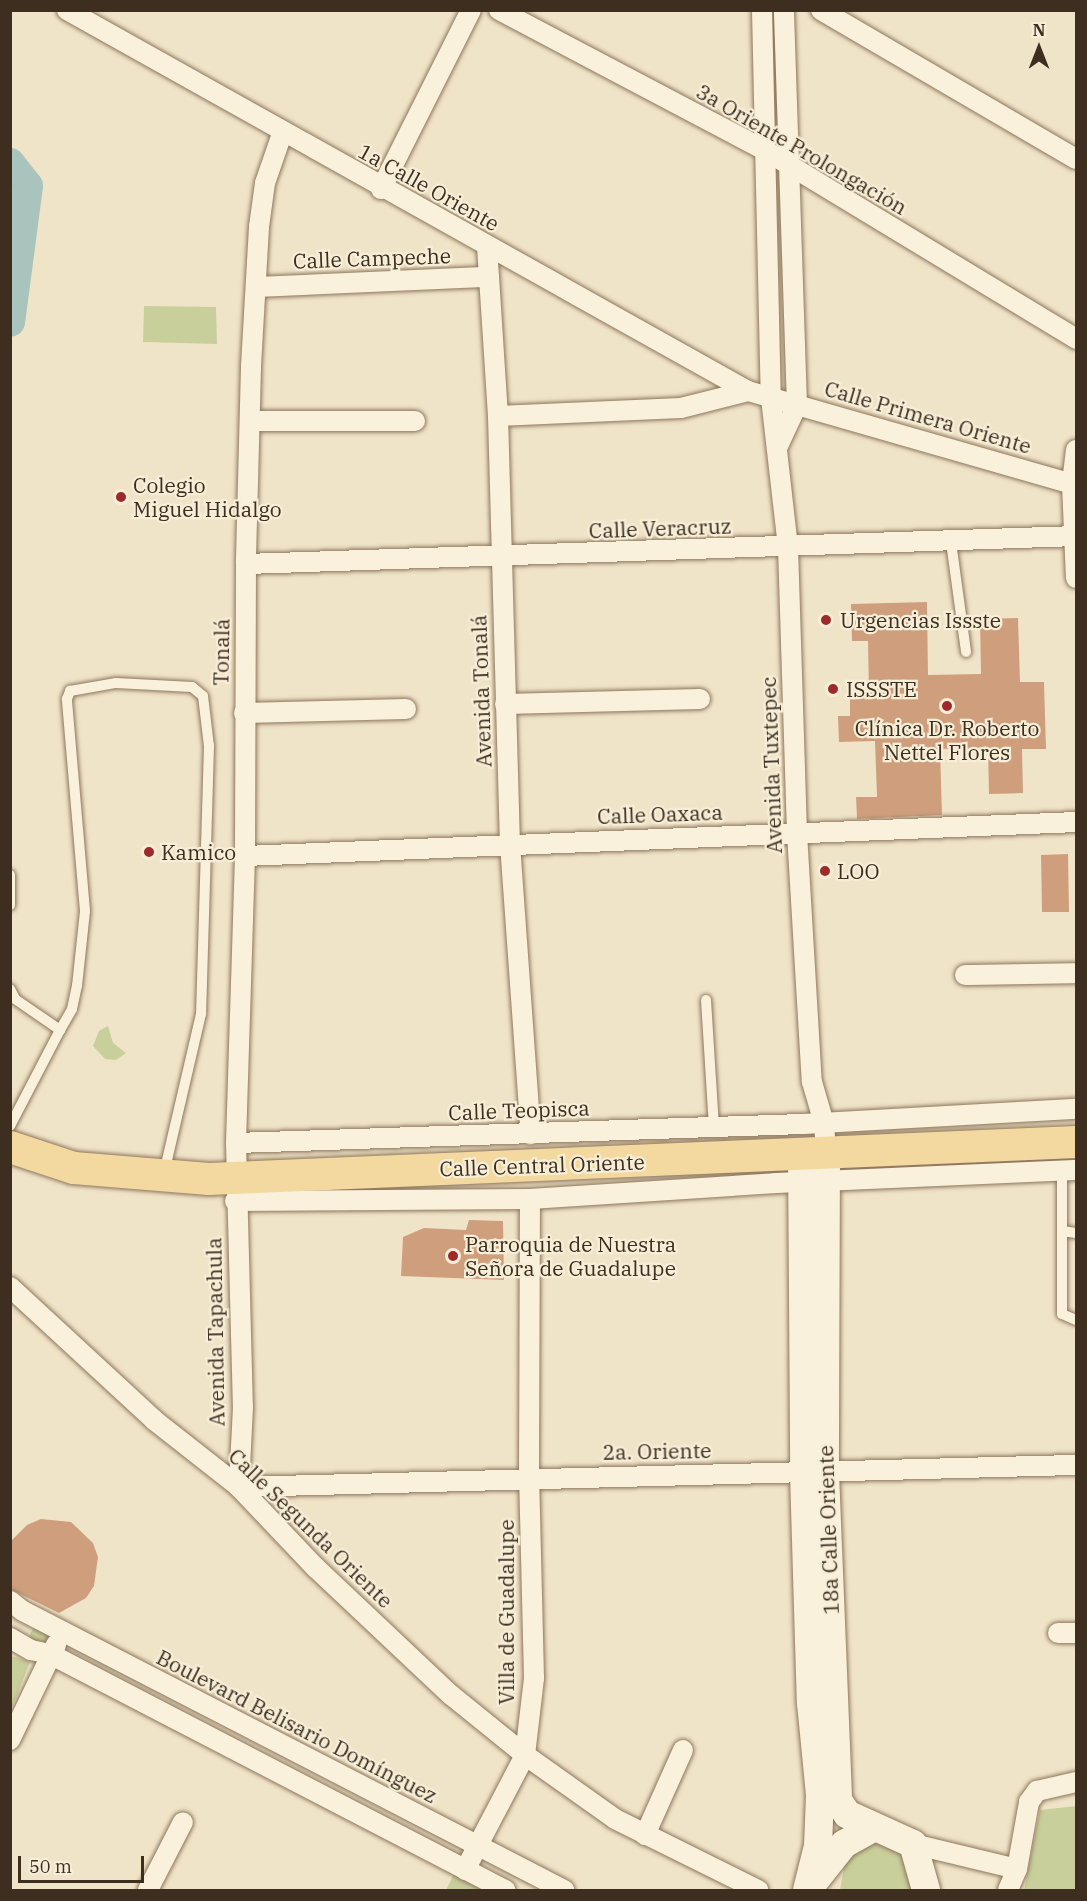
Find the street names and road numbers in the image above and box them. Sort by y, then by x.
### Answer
street label: 3a Oriente Prolongación [692,78,912,220]
street label: 1a Calle Oriente [354,138,504,236]
street label: Calle Campeche [293,243,451,273]
street label: Calle Primera Oriente [822,375,1034,459]
street label: Calle Veracruz [588,513,732,543]
street label: Avenida Tonalá [466,614,496,768]
street label: Tonalá [208,618,234,686]
street label: Avenida Tuxtepec [755,676,787,854]
street label: Calle Oaxaca [597,799,723,829]
street label: Calle Teopisca [448,1095,590,1125]
street label: Calle Central Oriente [439,1149,645,1181]
street label: Avenida Tapachula [201,1237,229,1427]
street label: 2a. Oriente [602,1437,712,1465]
street label: Calle Segunda Oriente [224,1443,398,1613]
street label: 18a Calle Oriente [812,1445,844,1615]
street label: Villa de Guadalupe [493,1519,519,1705]
street label: Boulevard Belisario Domínguez [153,1644,441,1808]

